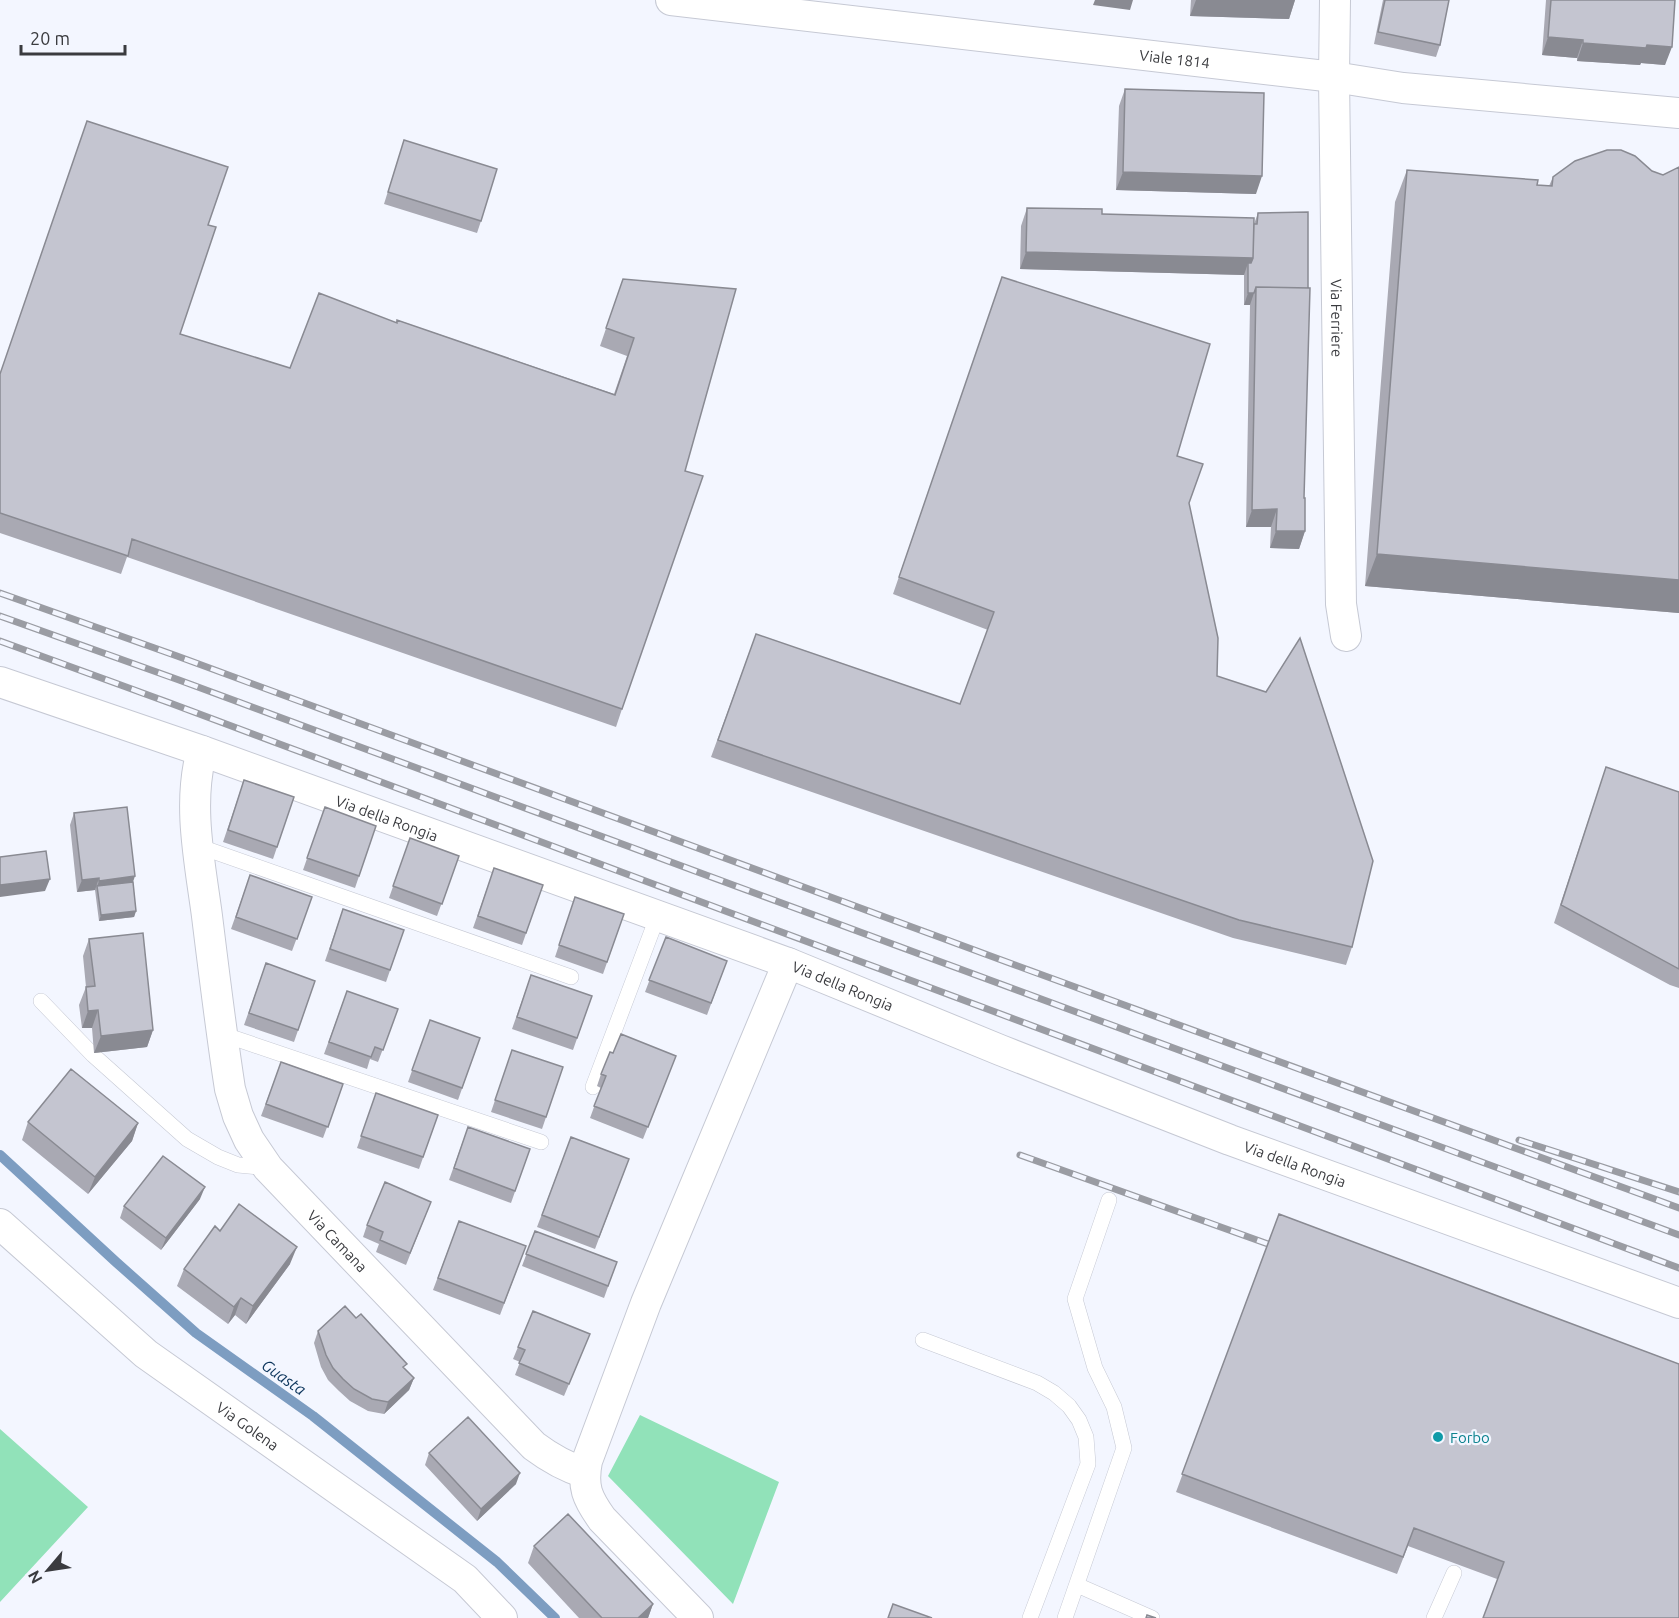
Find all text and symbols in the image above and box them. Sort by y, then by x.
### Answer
scale bar [21,18,124,56]
text: 20 m [30,28,70,48]
street label: Viale 1814 [1138,46,1211,71]
street label: Via Ferriere [1328,279,1346,357]
street label: Via della Rongia [333,792,440,844]
street label: Via della Rongia [790,957,896,1014]
street label: Via della Rongia [1242,1137,1349,1190]
street label: Via Camana [304,1206,371,1275]
water label: Guasta [259,1355,310,1399]
street label: Via Golena [213,1398,282,1453]
place label: Forbo [1450,1429,1490,1446]
marker: Forbo [1431,1430,1445,1444]
north arrow [18,1540,78,1600]
text: N [24,1568,46,1587]

